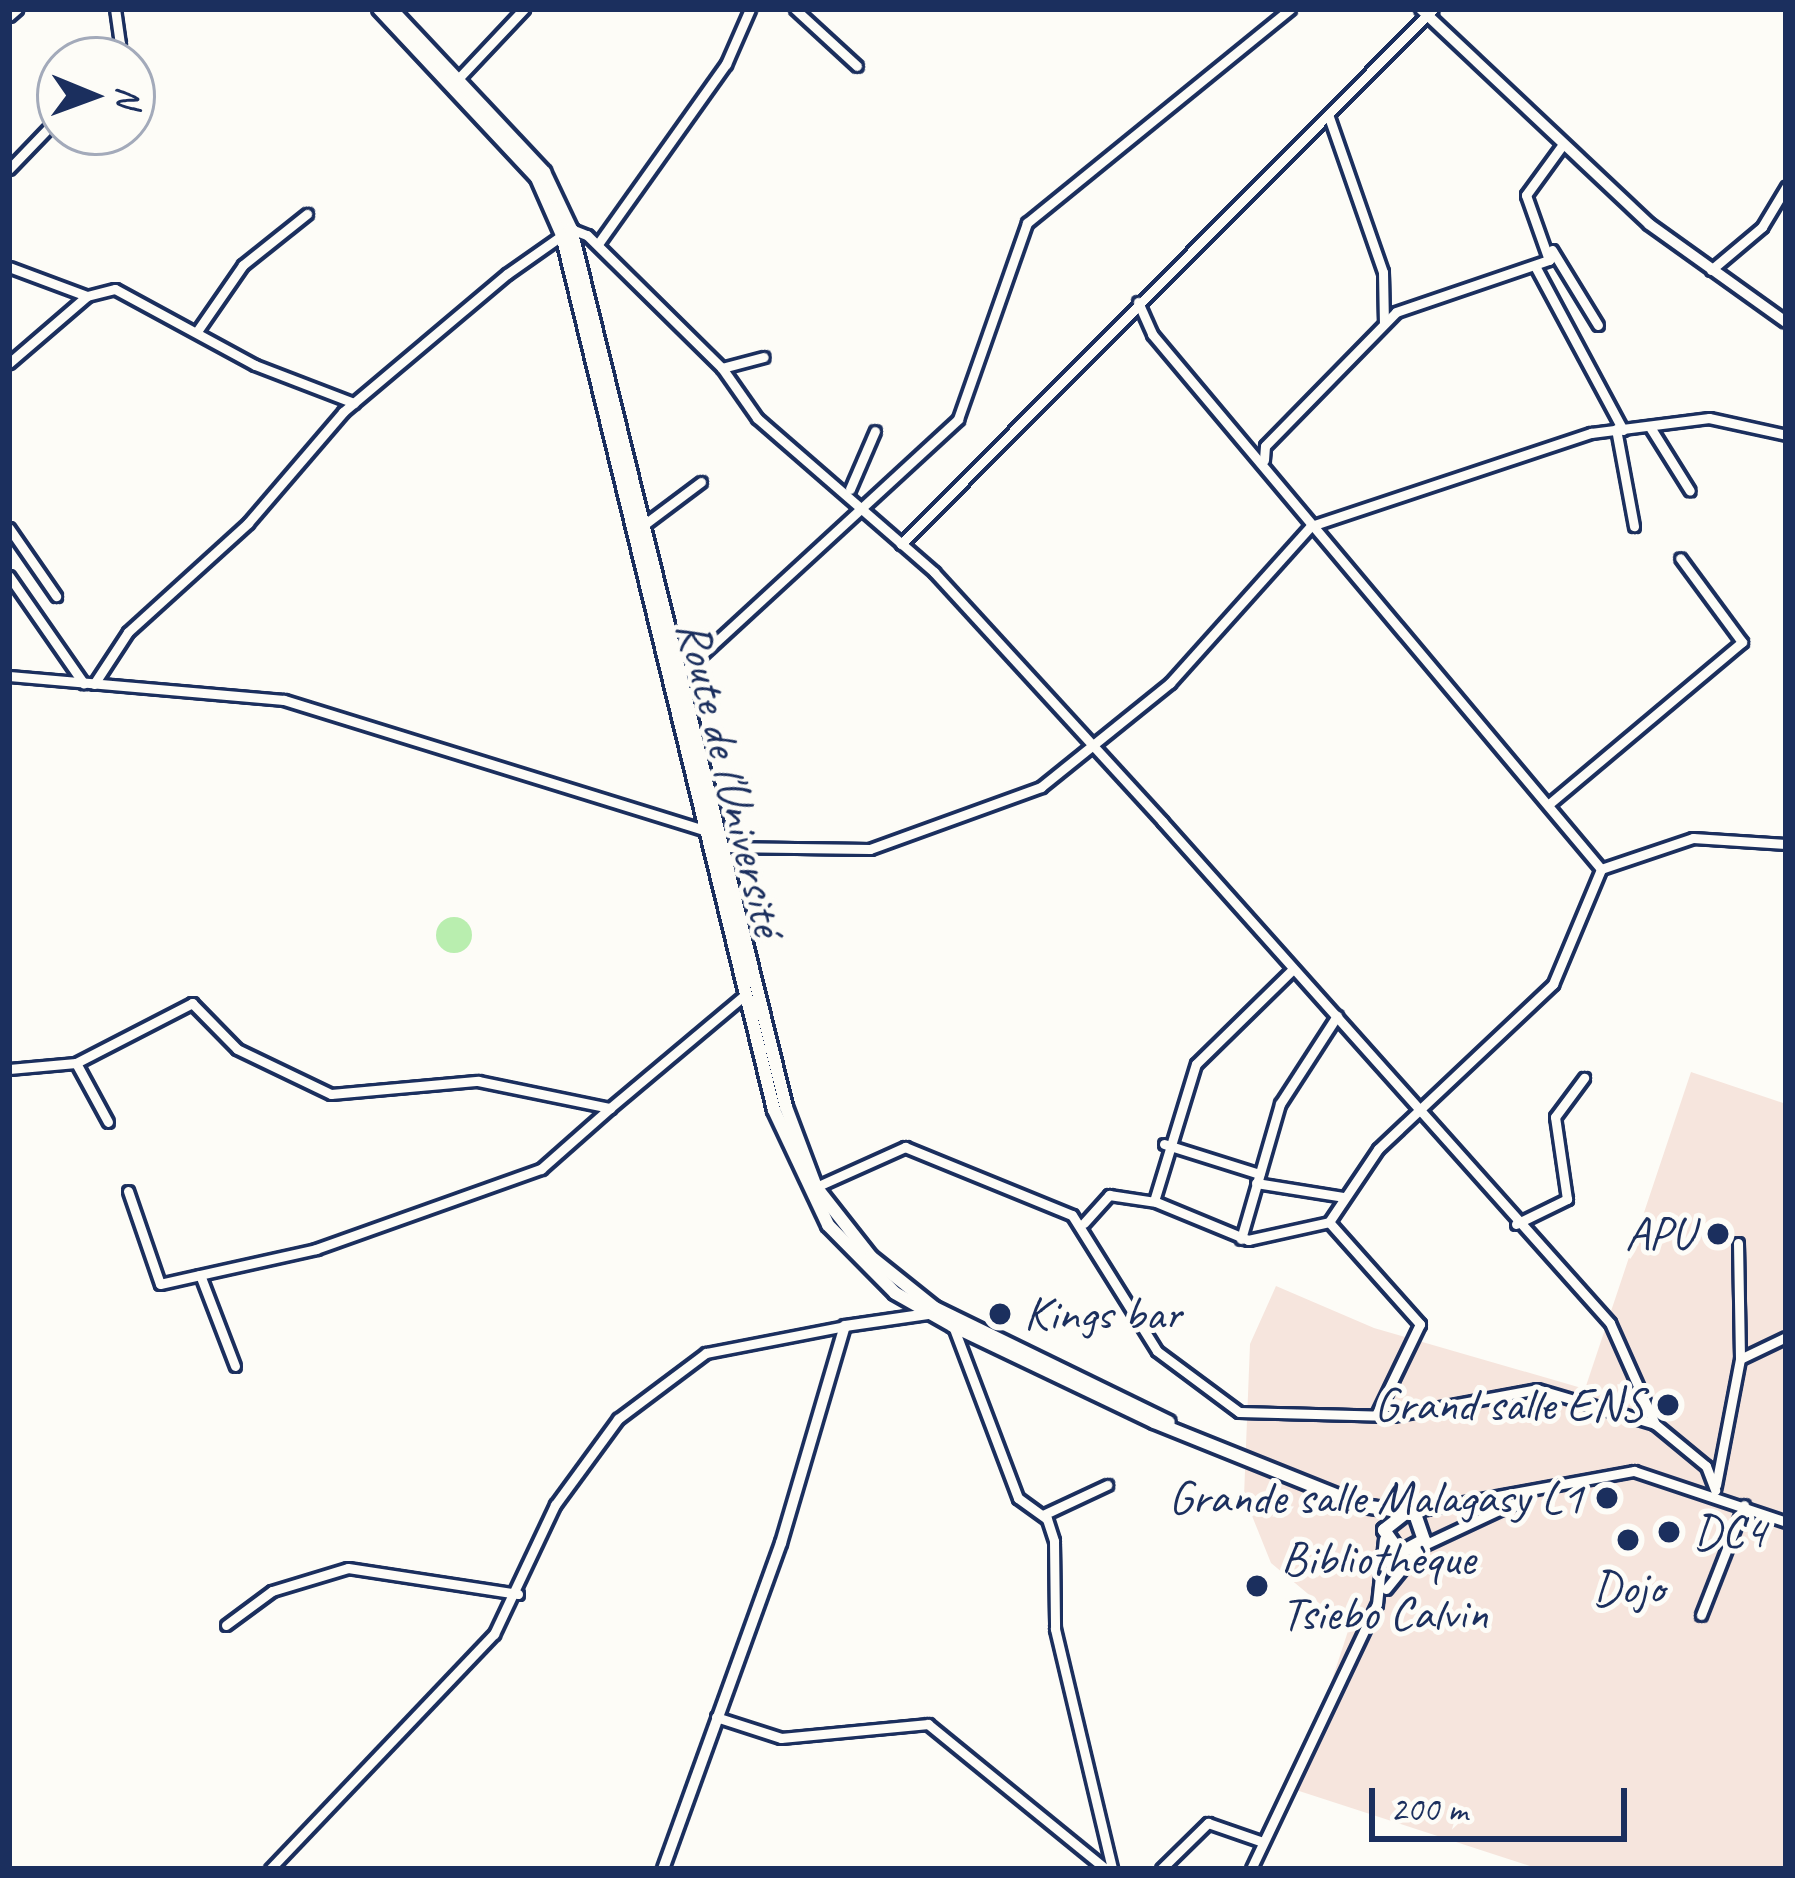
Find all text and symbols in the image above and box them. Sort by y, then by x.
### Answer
north arrow [36,36,156,156]
text: N [108,86,150,107]
street label: Route de l'Université [664,615,798,941]
place label: APU [1625,1205,1694,1263]
marker: APU [1705,1221,1731,1247]
place label: Kings bar [1024,1285,1183,1343]
marker: Kings bar [987,1301,1013,1327]
place label: Grand salle ENS [1372,1376,1644,1434]
marker: Grand salle ENS [1655,1392,1681,1418]
place label: Grande salle Malagasy L1 [1167,1469,1583,1527]
marker: Grande salle Malagasy L1 [1594,1485,1620,1511]
place label: DC4 [1693,1503,1765,1561]
marker: DC4 [1656,1519,1682,1545]
marker: Dojo [1615,1527,1641,1553]
place label: Bibliothèque Tsiebo Calvin [1281,1529,1488,1642]
place label: Dojo [1592,1559,1664,1617]
marker: Bibliothèque Tsiebo Calvin [1244,1573,1270,1599]
scale bar [1375,1764,1633,1838]
text: 200 m [1390,1786,1467,1832]

